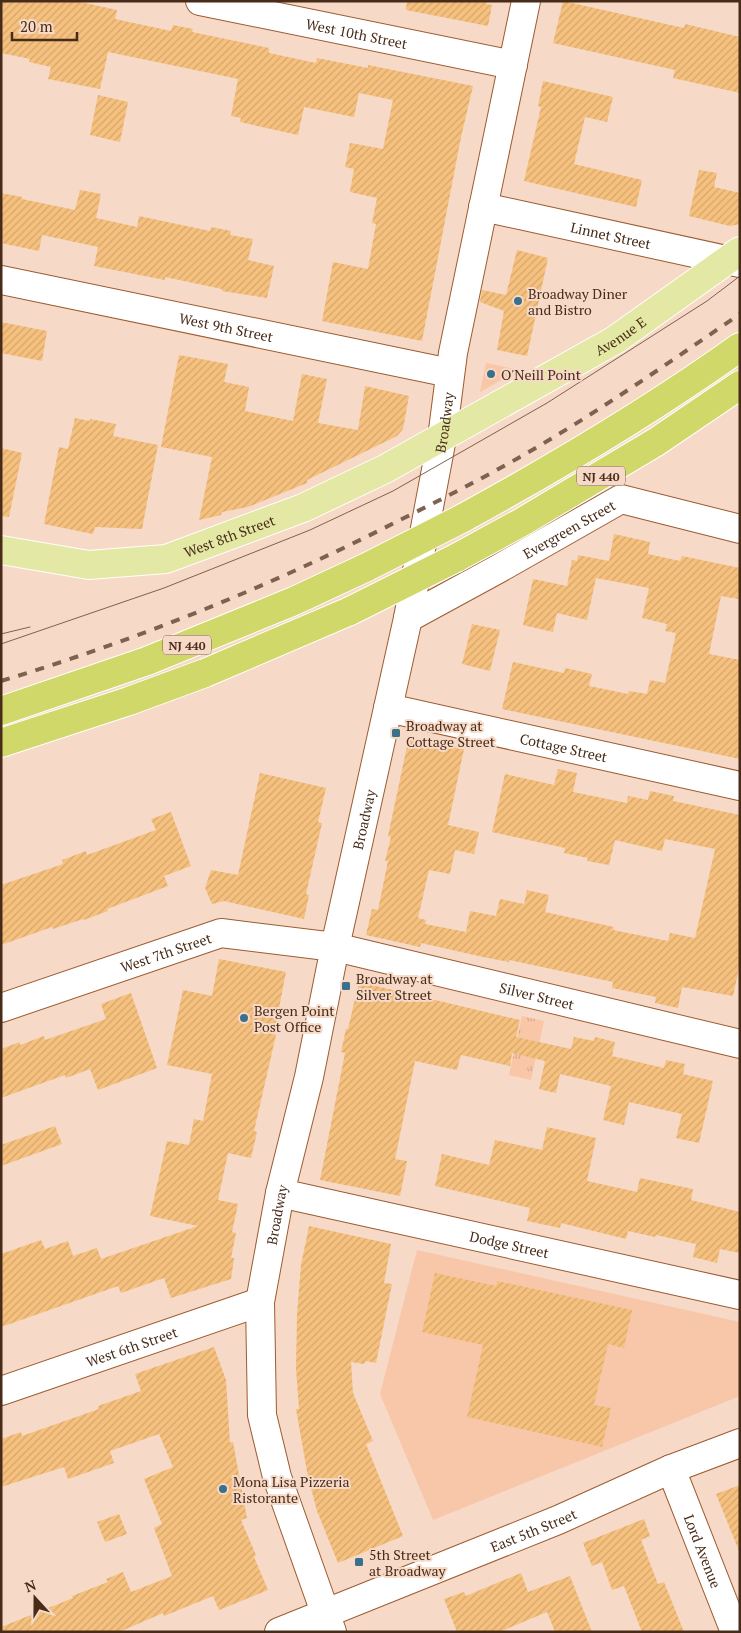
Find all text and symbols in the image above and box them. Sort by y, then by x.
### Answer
scale bar [12,10,78,42]
street label: West 10th Street [304,13,410,53]
text: 20 m [20,16,53,36]
street label: Linnet Street [569,217,654,253]
place label: Broadway Diner and Bistro [528,284,628,319]
marker: Broadway Diner and Bistro [512,295,524,307]
street label: West 9th Street [177,308,276,346]
street label: Avenue E [591,312,649,359]
place label: O'Neill Point [501,365,582,384]
marker: O'Neill Point [485,368,497,380]
street label: Broadway [430,390,457,454]
road number: NJ 440 [577,466,625,486]
street label: Evergreen Street [519,494,619,563]
street label: West 8th Street [181,510,278,561]
road number: NJ 440 [163,636,211,654]
place label: Broadway at Cottage Street [406,716,496,751]
marker: Broadway at Cottage Street [390,727,402,739]
street label: Cottage Street [518,728,610,766]
street label: Broadway [347,787,379,851]
street label: West 7th Street [118,927,214,976]
place label: Broadway at Silver Street [356,969,433,1004]
street label: Silver Street [498,977,577,1014]
marker: Broadway at Silver Street [340,980,352,992]
place label: Bergen Point Post Office [254,1001,335,1036]
marker: Bergen Point Post Office [238,1012,250,1024]
street label: Broadway [261,1182,291,1246]
street label: Dodge Street [468,1226,552,1262]
street label: West 6th Street [83,1321,181,1371]
place label: Mona Lisa Pizzeria Ristorante [233,1472,350,1507]
marker: Mona Lisa Pizzeria Ristorante [217,1483,229,1495]
street label: East 5th Street [487,1503,580,1556]
street label: Lord Avenue [680,1511,726,1591]
place label: 5th Street at Broadway [369,1545,446,1580]
marker: 5th Street at Broadway [353,1556,365,1568]
north arrow [10,1573,60,1623]
text: N [22,1574,39,1596]

